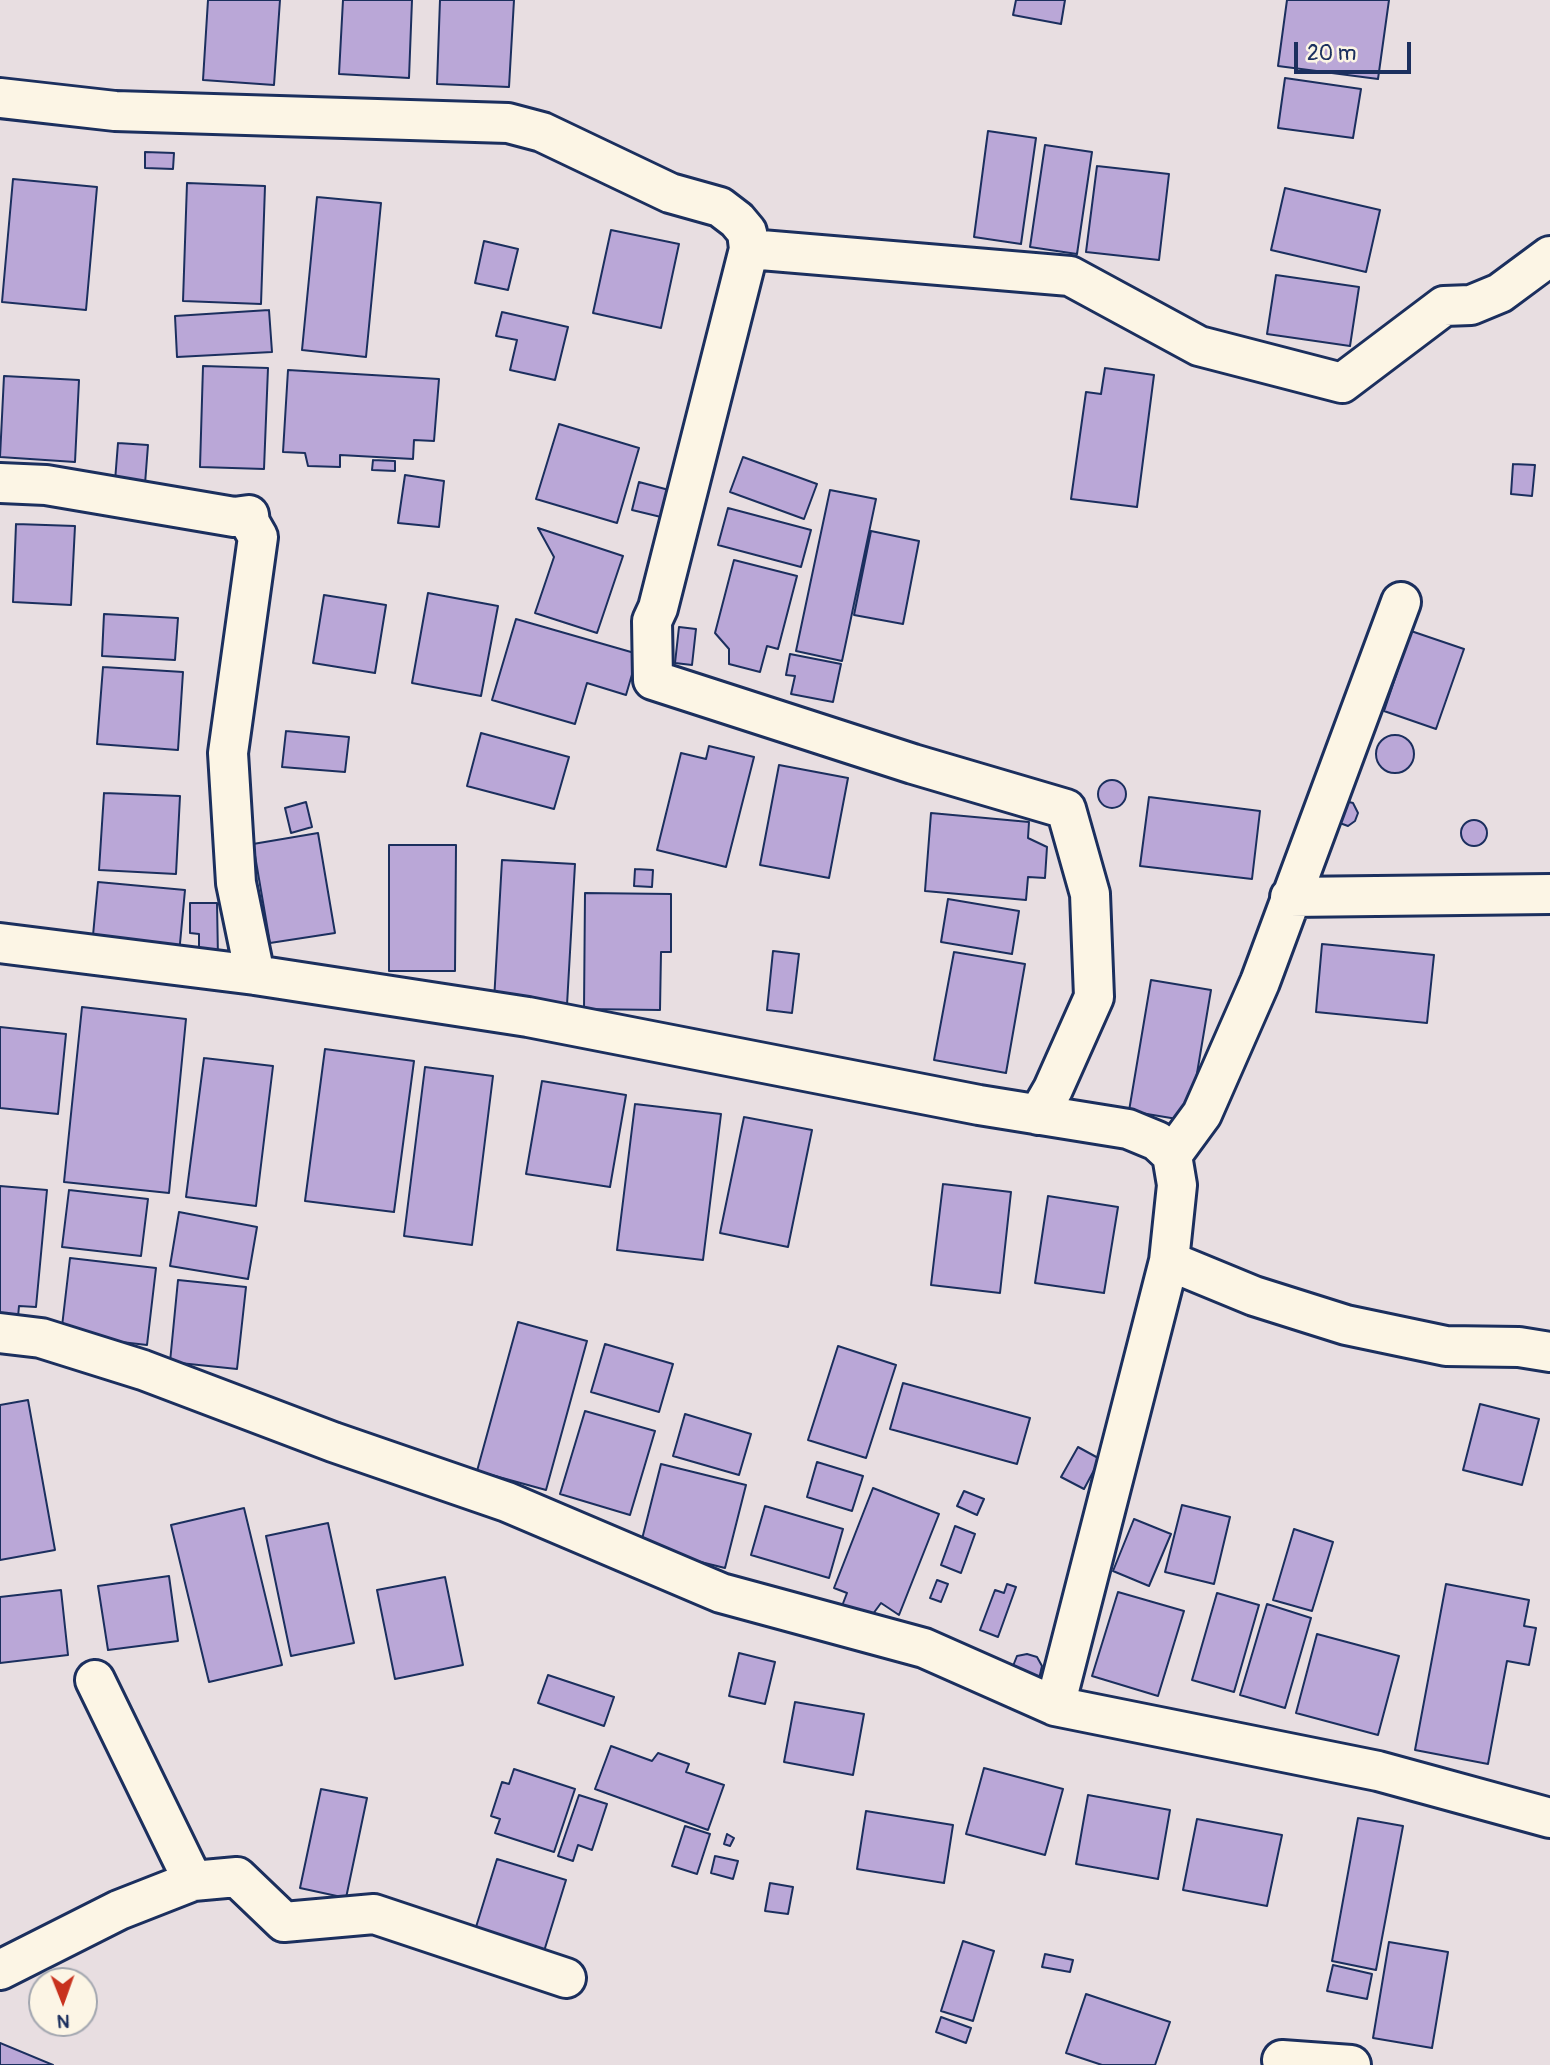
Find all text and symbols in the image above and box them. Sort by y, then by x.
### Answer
scale bar [1298,28,1415,72]
text: 20 m [1307,40,1356,67]
north arrow [28,1967,98,2037]
text: N [57,2009,70,2033]

